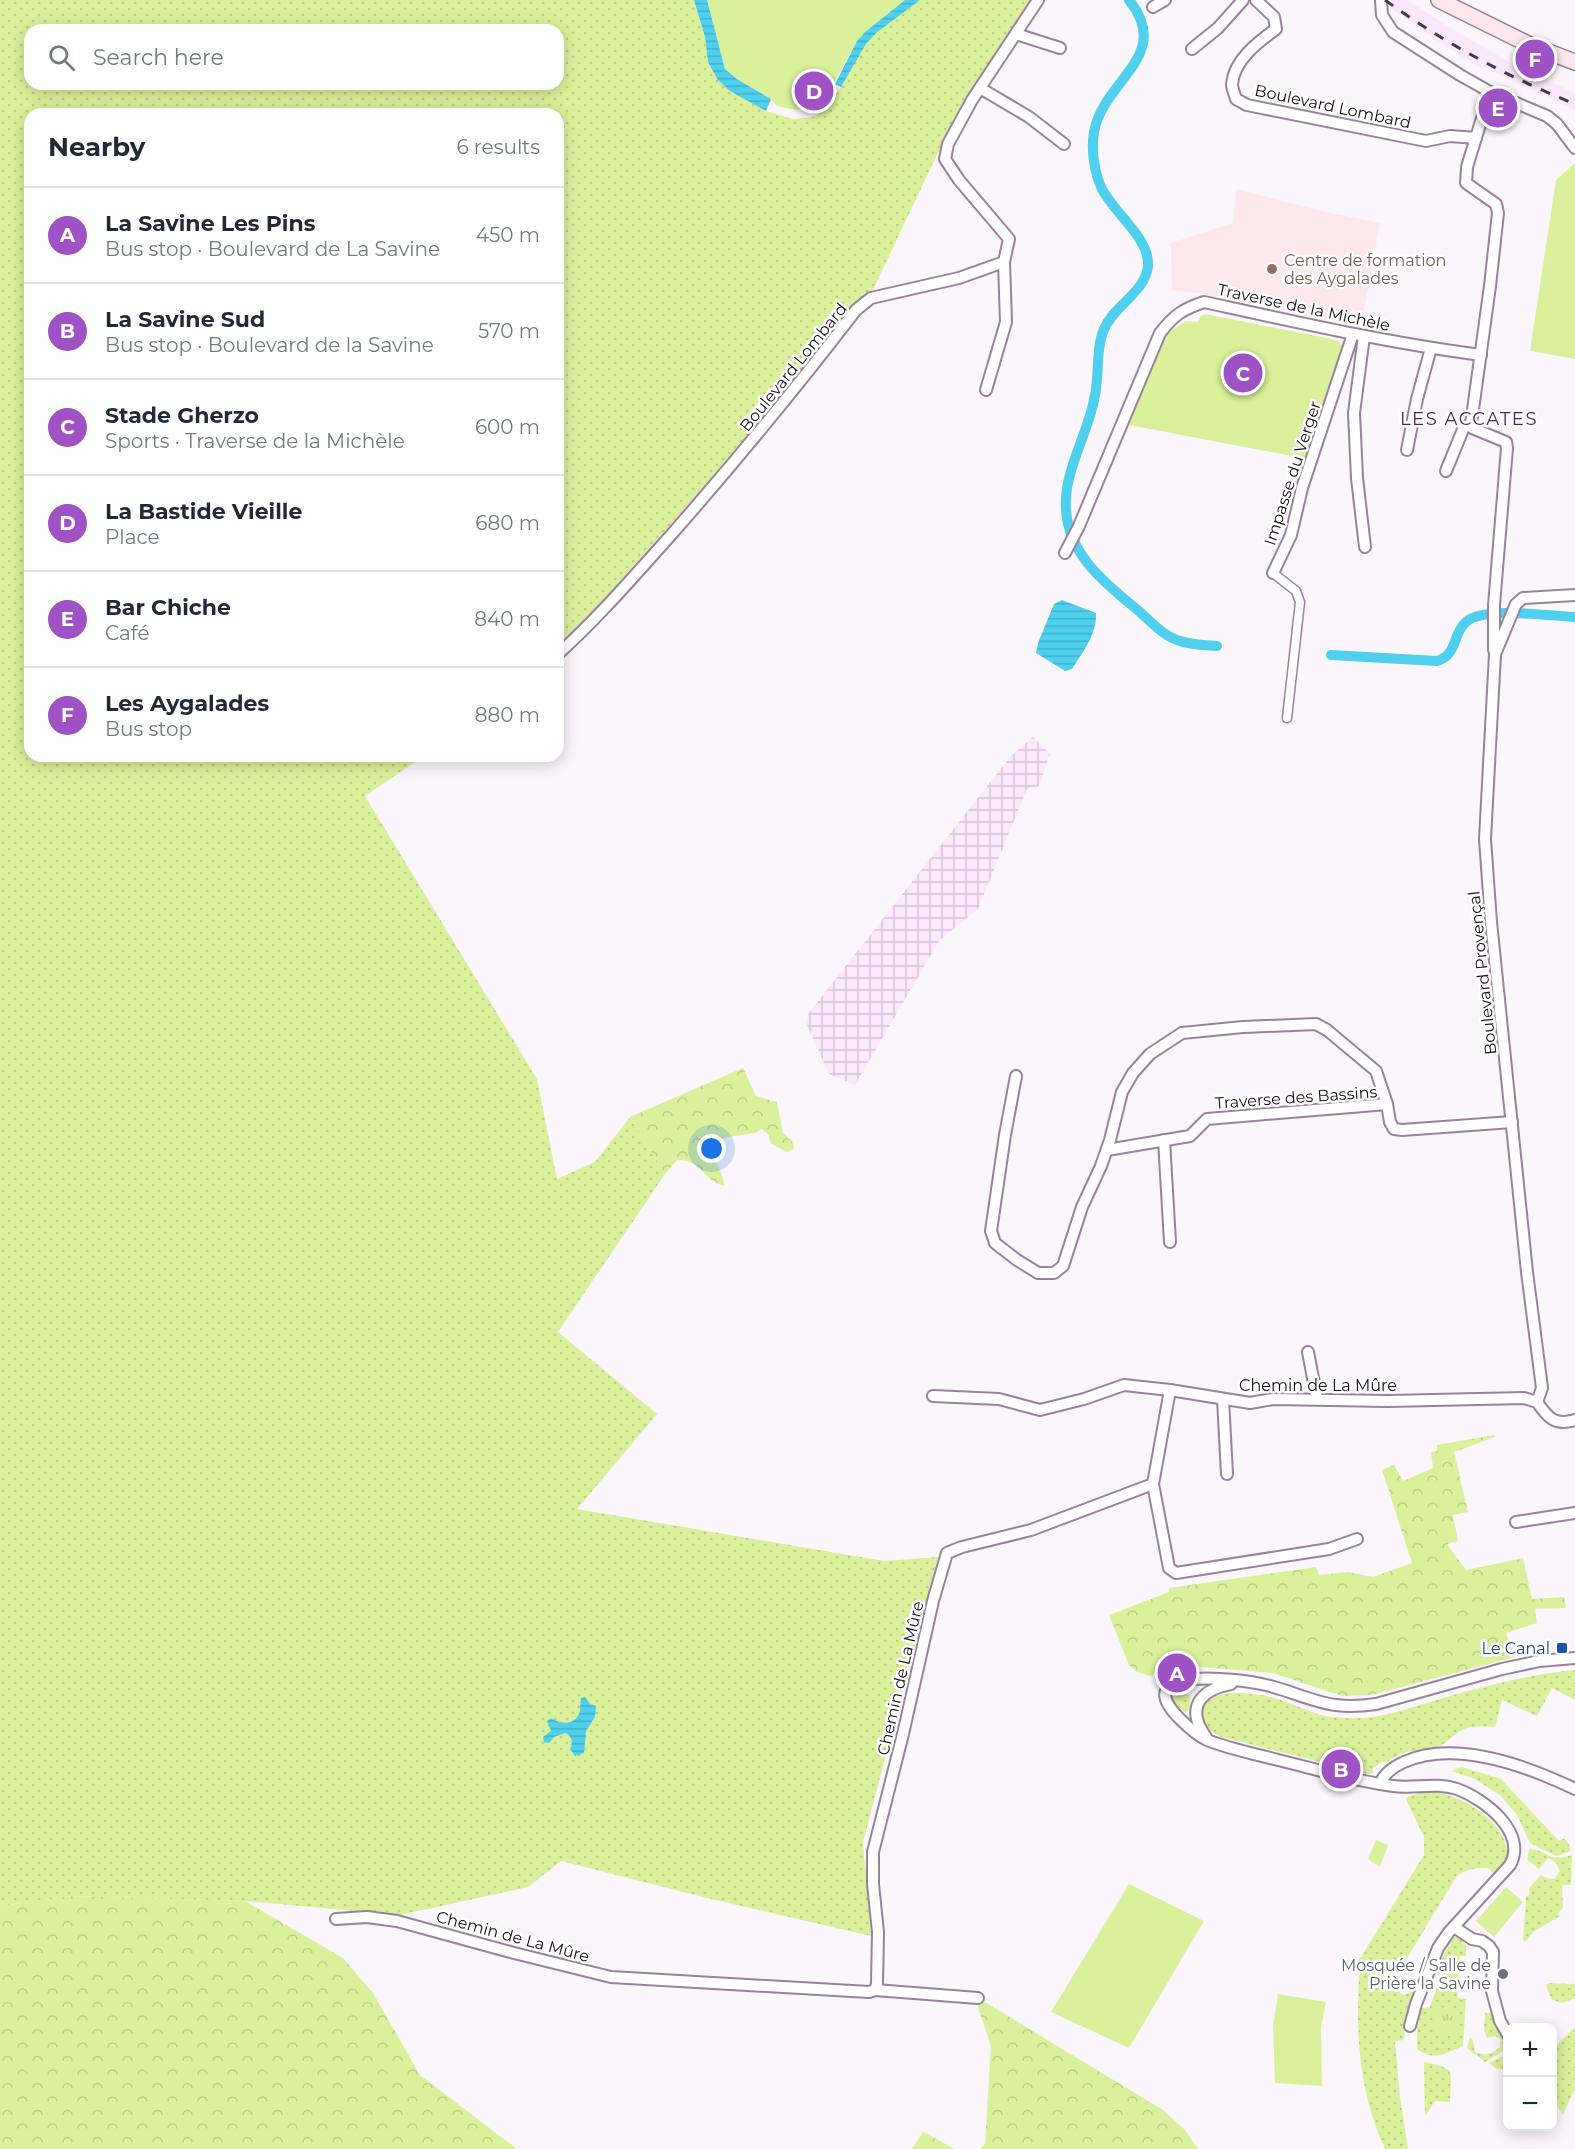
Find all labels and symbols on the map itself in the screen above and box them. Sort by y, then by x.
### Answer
pin: F [1516,36,1555,82]
pin: D [794,68,834,113]
street label: Boulevard Lombard [1253,81,1413,132]
pin: E [1478,86,1518,130]
place label: Centre de formation des Aygalades [1284,251,1446,288]
marker: Centre de formation des Aygalades [1265,262,1279,276]
street label: Traverse de la Michèle [1216,280,1392,335]
street label: Boulevard Lombard [736,299,851,435]
pin: C [1224,350,1262,395]
street label: Impasse du Verger [1260,399,1325,548]
district label: LES ACCATES [1400,408,1538,430]
street label: Boulevard Provençal [1464,890,1501,1056]
street label: Traverse des Bassins [1214,1082,1378,1113]
your location [697,1134,726,1163]
street label: Chemin de La Mûre [1239,1376,1397,1395]
street label: Chemin de La Mûre [873,1599,927,1757]
place label: Le Canal [1482,1639,1550,1658]
marker: Le Canal [1555,1641,1569,1655]
pin: A [1158,1650,1196,1696]
pin: B [1322,1746,1360,1792]
street label: Chemin de La Mûre [434,1907,592,1966]
place label: Mosquée / Salle de Prière la Savine [1341,1956,1491,1993]
marker: Mosquée / Salle de Prière la Savine [1496,1967,1510,1981]

